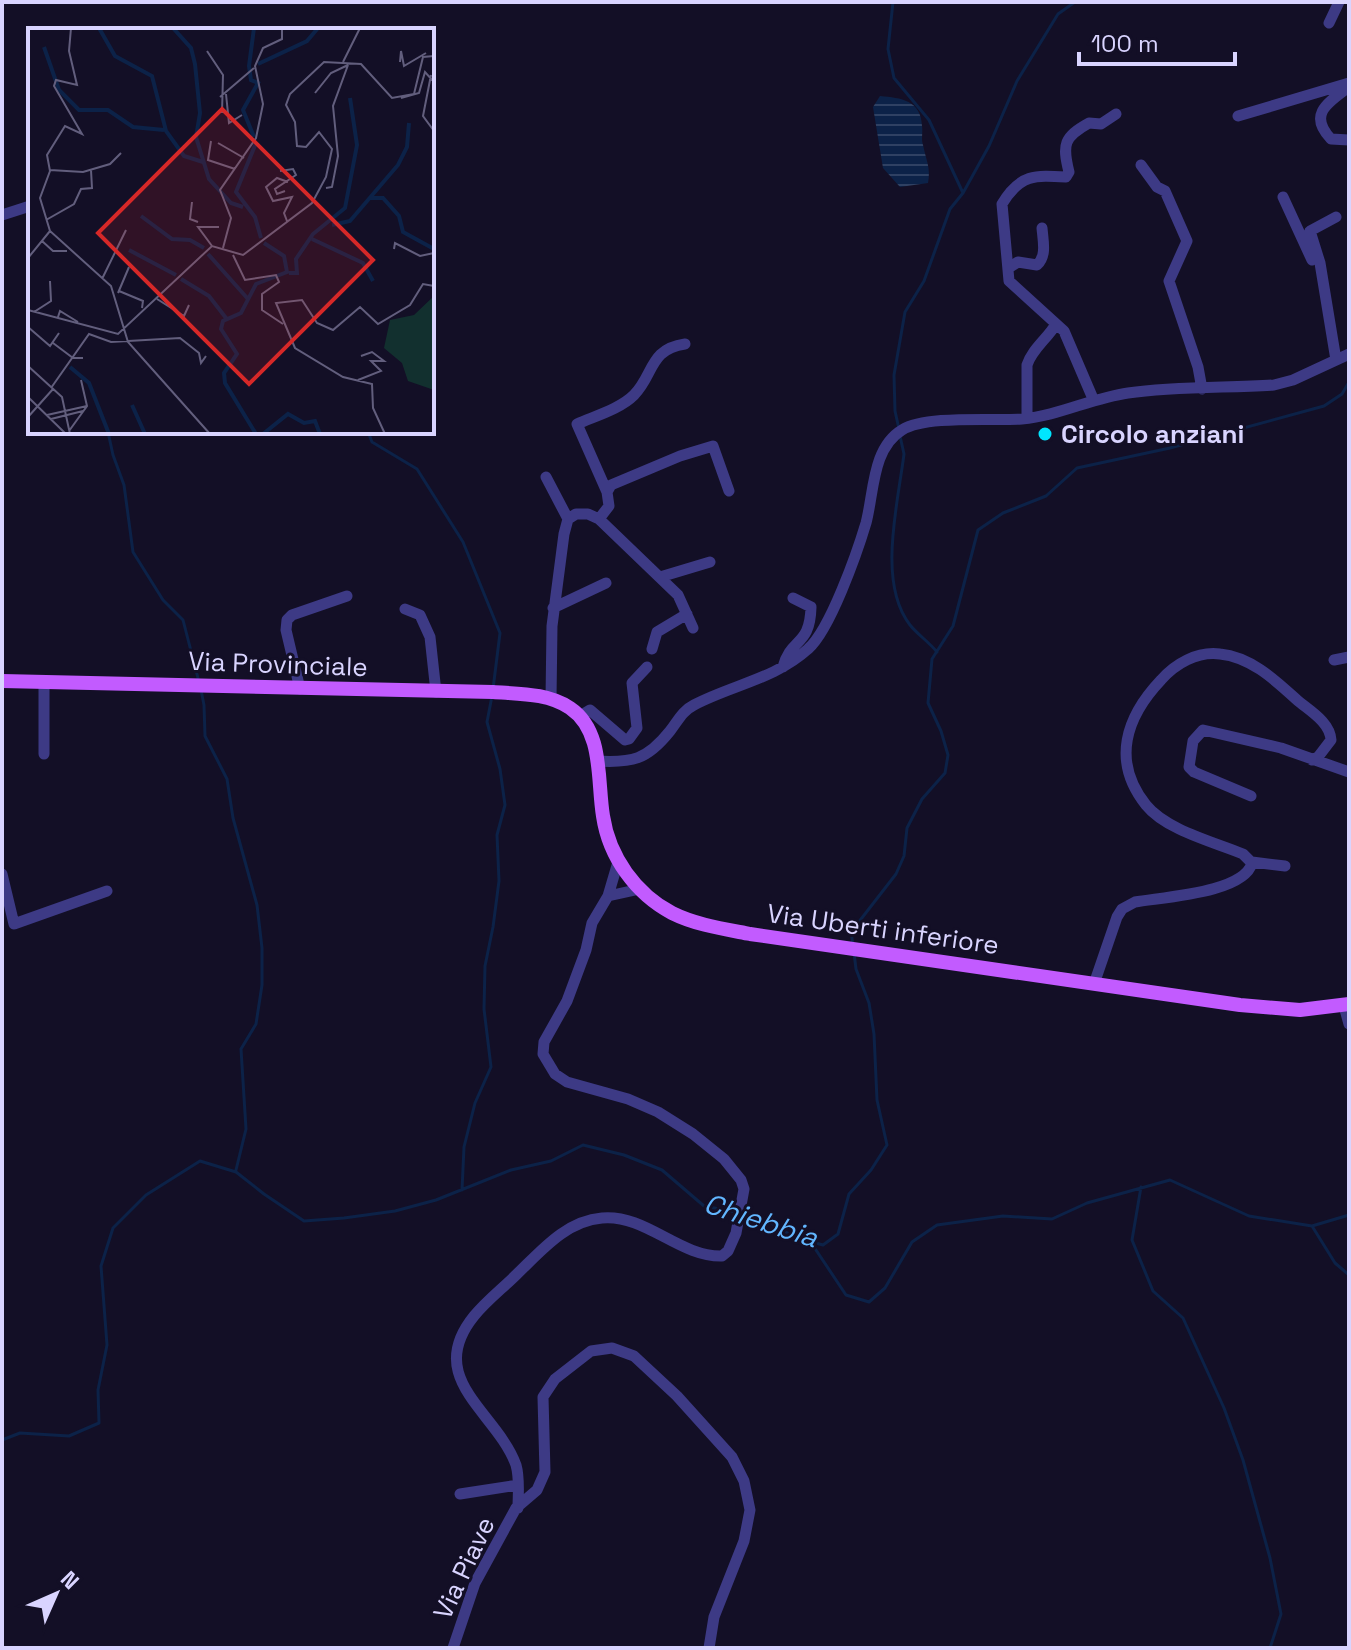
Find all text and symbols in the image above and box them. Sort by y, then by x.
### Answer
scale bar [1079,16,1235,66]
inset map [28,28,434,434]
text: 100 m [1091,28,1159,59]
place label: Circolo anziani [1061,417,1244,451]
marker: Circolo anziani [1036,425,1054,443]
street label: Via Provinciale [188,644,368,684]
street label: Via Uberti inferiore [765,896,1001,962]
water label: Chiebbia [700,1185,823,1256]
street label: Via Piave [426,1511,502,1625]
north arrow [16,1554,96,1634]
text: N [55,1565,85,1595]

